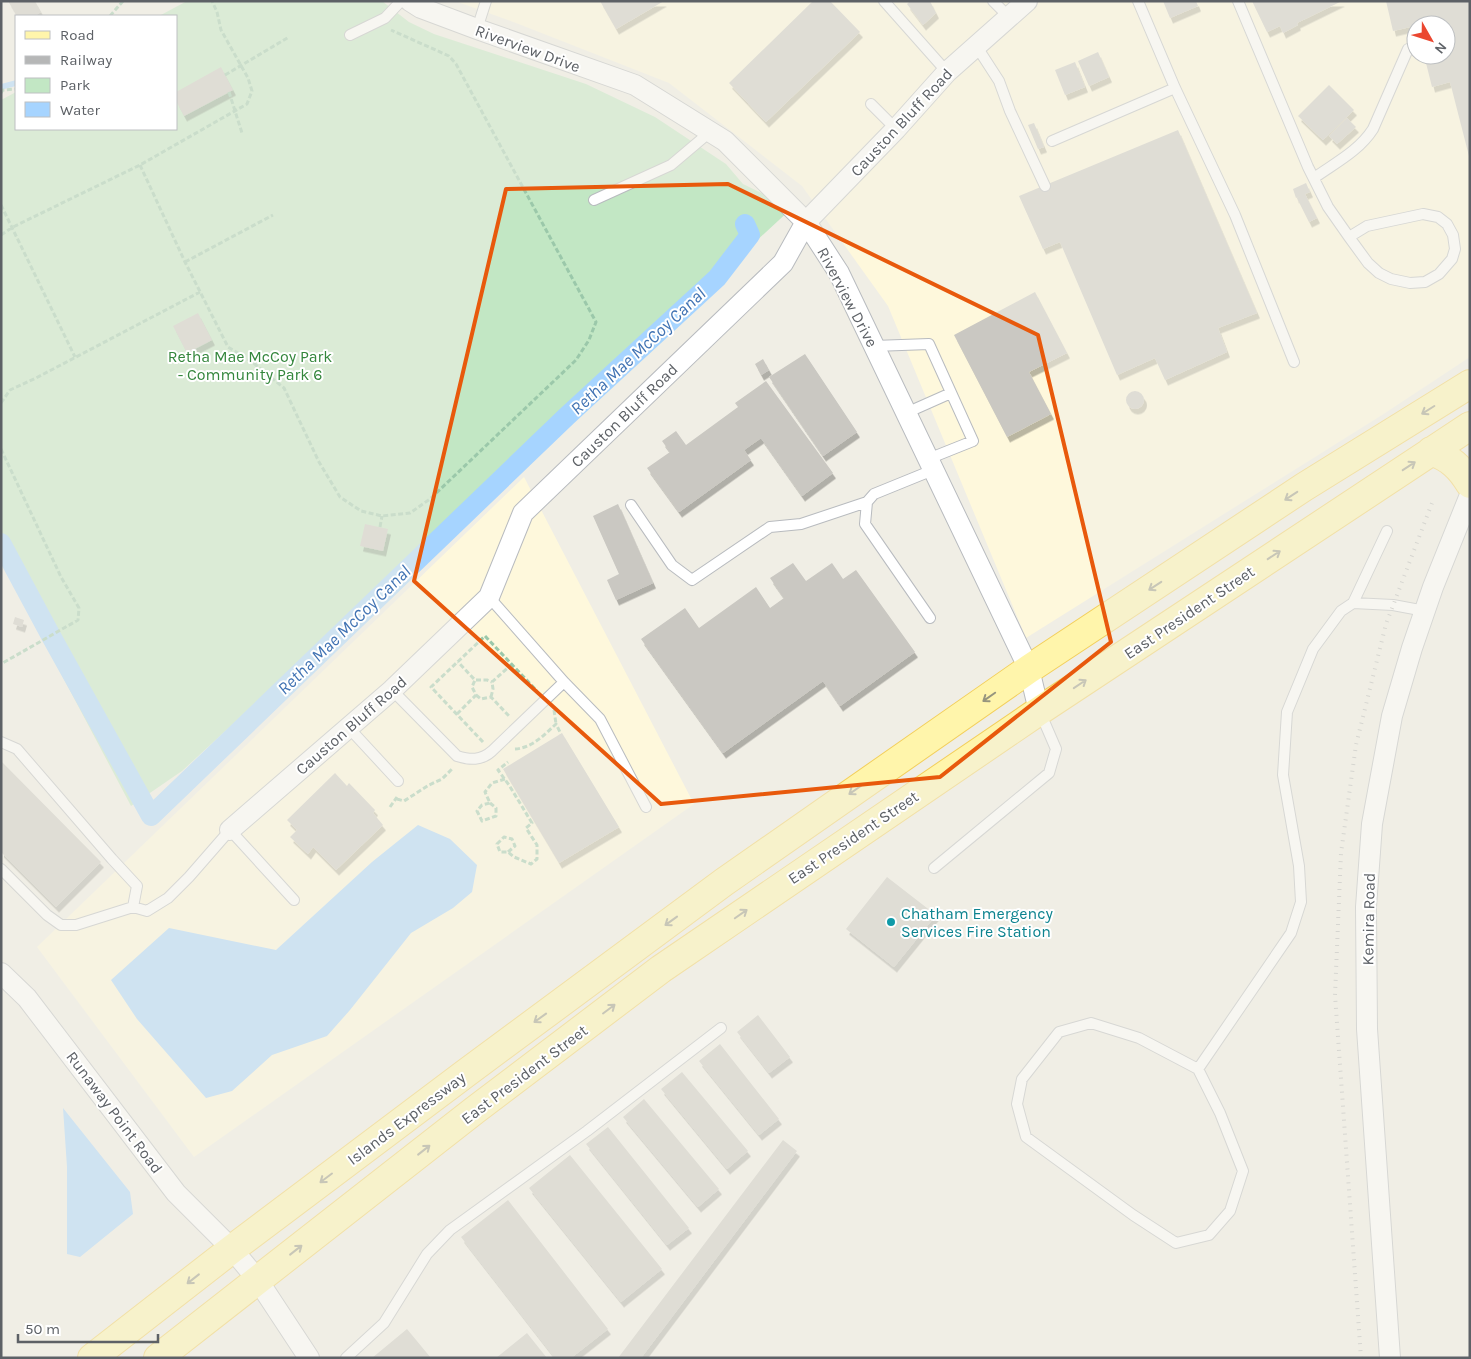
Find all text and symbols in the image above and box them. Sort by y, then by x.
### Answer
legend [15,15,178,130]
north arrow [1406,15,1456,65]
street label: Riverview Drive [473,21,583,76]
text: Road [60,26,95,44]
text: N [1431,39,1450,57]
text: Railway [60,51,112,69]
street label: Causton Bluff Road [846,64,956,180]
text: Park [60,76,90,94]
text: Water [60,101,101,119]
street label: Riverview Drive [813,244,882,350]
water label: Retha Mae McCoy Canal [566,282,711,419]
park label: Retha Mae McCoy Park - Community Park 6 [168,347,332,384]
street label: Causton Bluff Road [567,360,682,471]
one-way arrow [1422,405,1436,415]
one-way arrow [1402,461,1416,471]
one-way arrow [1284,491,1298,501]
one-way arrow [1266,550,1280,560]
water label: Retha Mae McCoy Canal [273,560,416,699]
street label: East President Street [1120,562,1258,663]
one-way arrow [1148,581,1162,591]
street label: Causton Bluff Road [292,672,411,779]
one-way arrow [1073,679,1087,689]
one-way arrow [982,692,996,702]
one-way arrow [849,785,863,795]
street label: East President Street [784,787,922,888]
street label: Kemira Road [1358,872,1379,966]
place label: Chatham Emergency Services Fire Station [901,904,1053,941]
one-way arrow [733,909,747,919]
one-way arrow [664,916,678,926]
marker: Chatham Emergency Services Fire Station [885,916,897,928]
one-way arrow [602,1003,615,1014]
one-way arrow [534,1012,547,1023]
street label: East President Street [457,1021,591,1128]
street label: Runaway Point Road [62,1047,167,1177]
street label: Islands Expressway [344,1068,469,1169]
one-way arrow [417,1145,431,1155]
one-way arrow [319,1173,333,1183]
one-way arrow [289,1244,302,1255]
one-way arrow [186,1274,200,1284]
scale bar [18,1312,158,1344]
text: 50 m [25,1320,60,1338]

